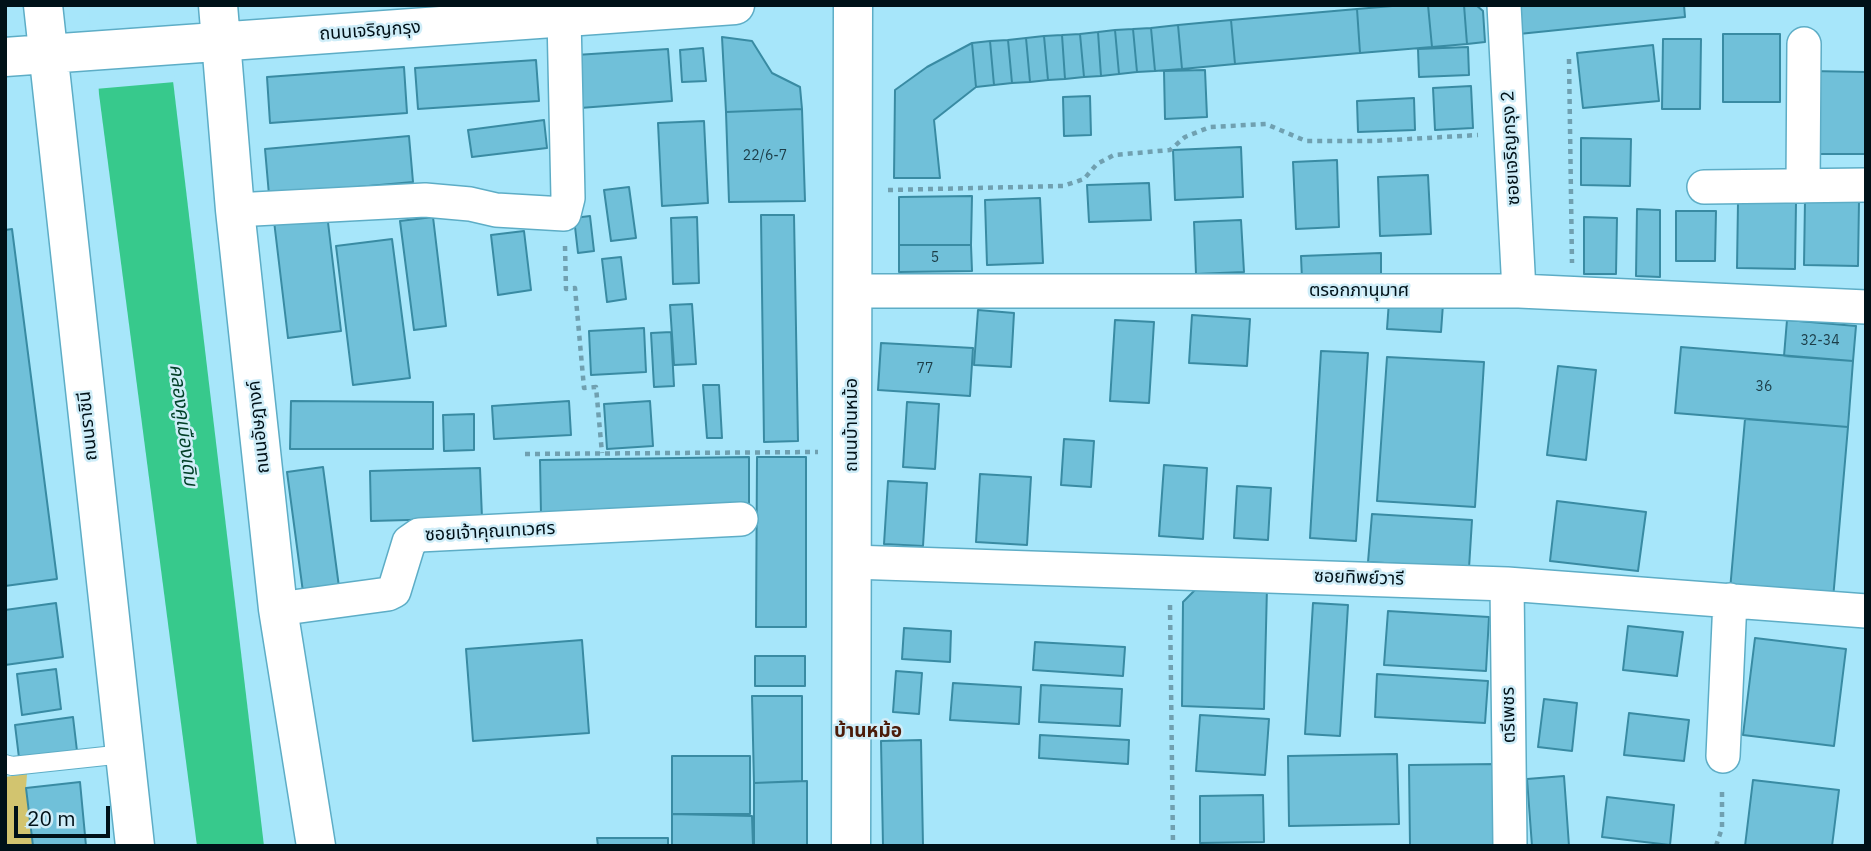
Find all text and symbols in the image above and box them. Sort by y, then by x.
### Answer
street label: ถนนเจริญกรุง [319,17,421,45]
street label: ซอยเจริญกรุง 2 [1497,90,1525,206]
house number: 22/6-7 [743,148,787,164]
house number: 5 [931,250,939,266]
street label: ตรอกภานุมาศ [1309,280,1409,302]
house number: 32-34 [1800,333,1840,349]
house number: 77 [917,361,933,377]
water label: คลองคูเมืองเดิม [164,363,202,487]
street label: ถนนบ้านหม้อ [841,378,863,472]
street label: ถนนอัษฎางค์ [243,379,275,475]
house number: 36 [1756,379,1772,395]
street label: ถนนราชินี [74,390,102,462]
street label: ซอยเจ้าคุณเทเวศร [424,518,556,546]
street label: ซอยทิพย์วารี [1314,566,1404,590]
street label: ตรีเพชร [1498,687,1520,743]
district label: บ้านหม้อ [834,721,902,743]
scale bar [18,792,114,836]
text: 20 m [27,804,76,832]

